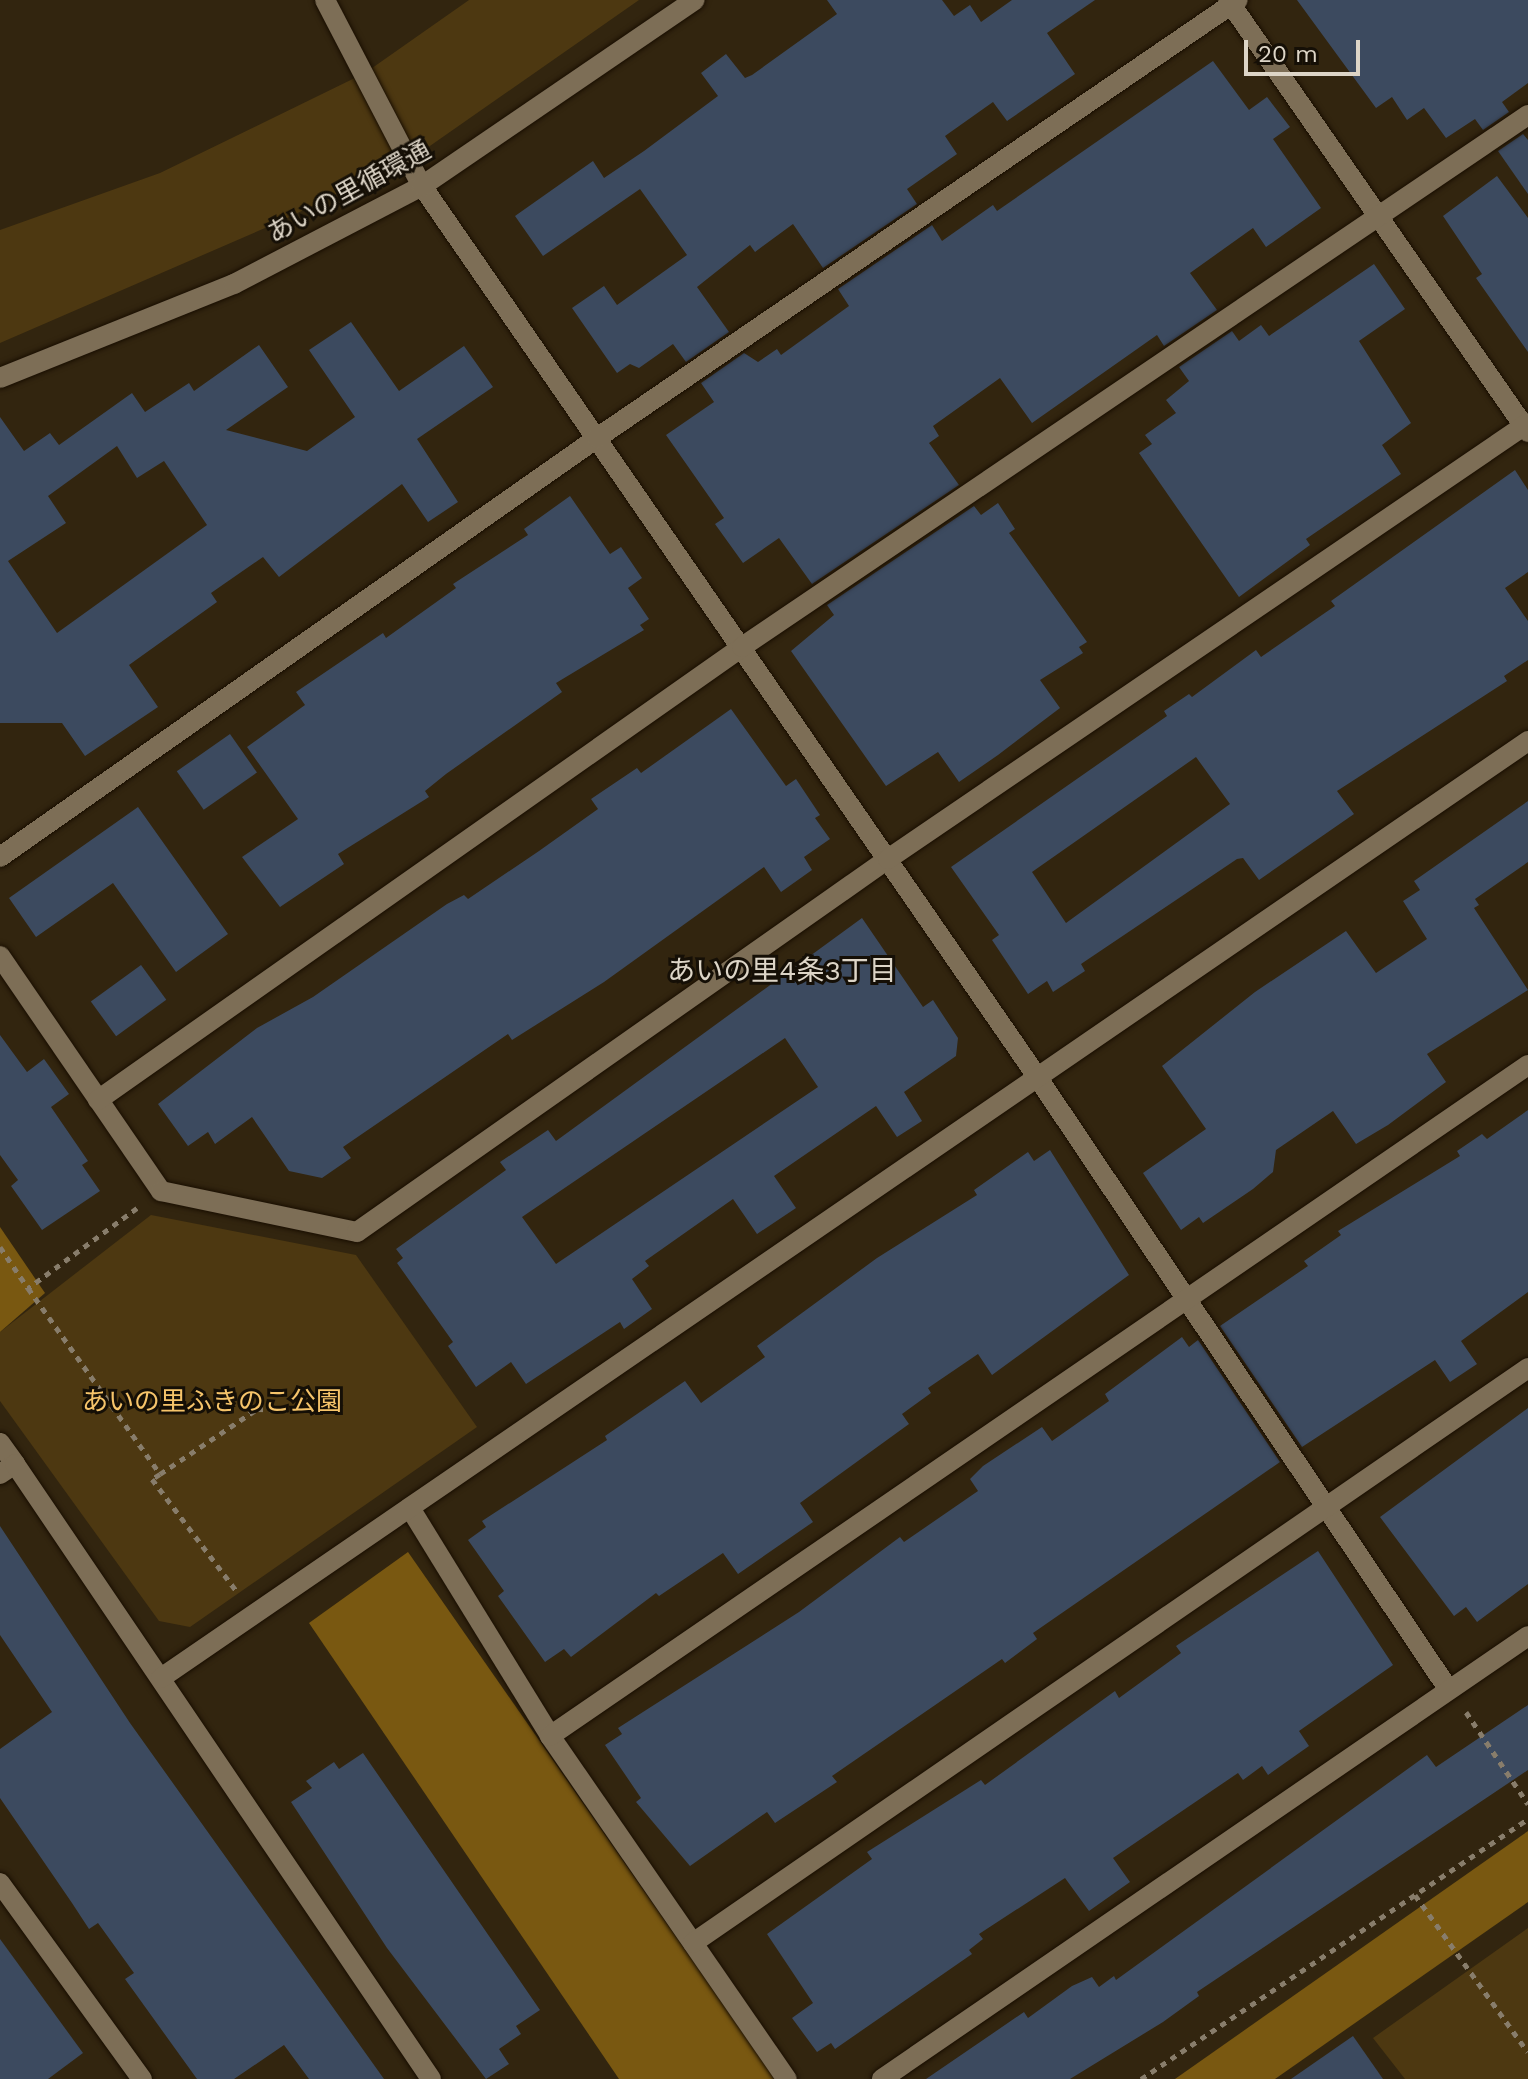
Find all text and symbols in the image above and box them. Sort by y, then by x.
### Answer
scale bar [1248,24,1364,74]
text: 20 m [1258,40,1318,68]
street label: あいの里循環通 [262,134,436,250]
district label: あいの里4条3丁目 [667,954,897,988]
park label: あいの里ふきのこ公園 [82,1386,342,1418]

